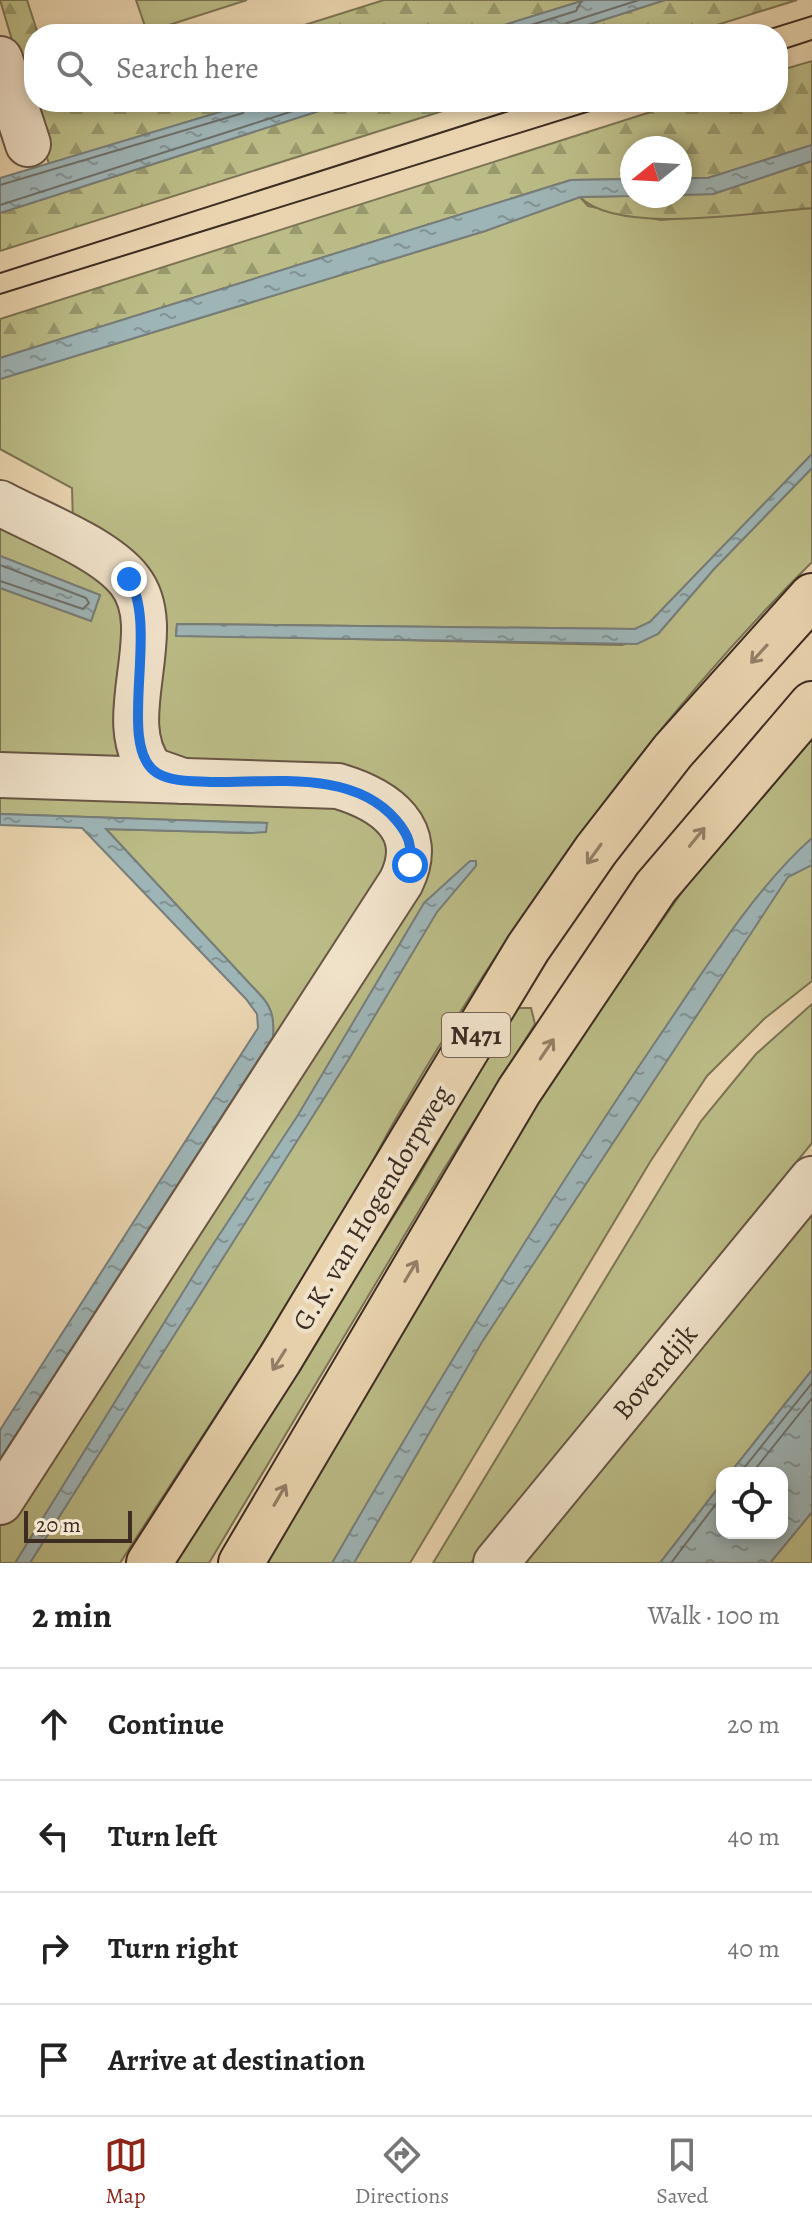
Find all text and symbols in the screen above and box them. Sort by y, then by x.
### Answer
search box [24,24,788,112]
icon: search [52,46,96,90]
text: Search here [116,48,259,88]
north arrow [620,136,692,208]
route end [111,561,147,597]
one-way arrow [750,644,769,664]
one-way arrow [688,828,706,848]
one-way arrow [585,843,602,864]
route start [392,847,428,883]
road number: N471 [442,1013,510,1057]
one-way arrow [539,1039,555,1061]
street label: G.K. van Hogendorpweg [284,1078,460,1338]
one-way arrow [404,1260,420,1283]
street label: Bovendijk [604,1316,706,1428]
one-way arrow [271,1348,287,1371]
map controls [716,1467,788,1539]
button: locate [716,1467,788,1539]
one-way arrow [273,1484,288,1508]
scale bar [24,1507,132,1543]
text: 20 m [36,1510,81,1540]
text: 2 min [32,1592,112,1639]
text: Walk · 100 m [648,1598,780,1633]
icon: ahead [32,1702,76,1746]
text: Continue [108,1704,224,1744]
text: 20 m [727,1707,780,1742]
icon: left [32,1814,76,1858]
text: Turn left [108,1816,217,1856]
text: 40 m [728,1819,780,1854]
icon: right [32,1926,76,1970]
text: Turn right [108,1928,238,1968]
text: 40 m [728,1931,780,1966]
icon: arrive [32,2038,76,2082]
text: Arrive at destination [108,2040,365,2080]
tab: Map [104,2133,148,2211]
tab: Directions [355,2133,449,2211]
tab: Saved [656,2133,708,2211]

